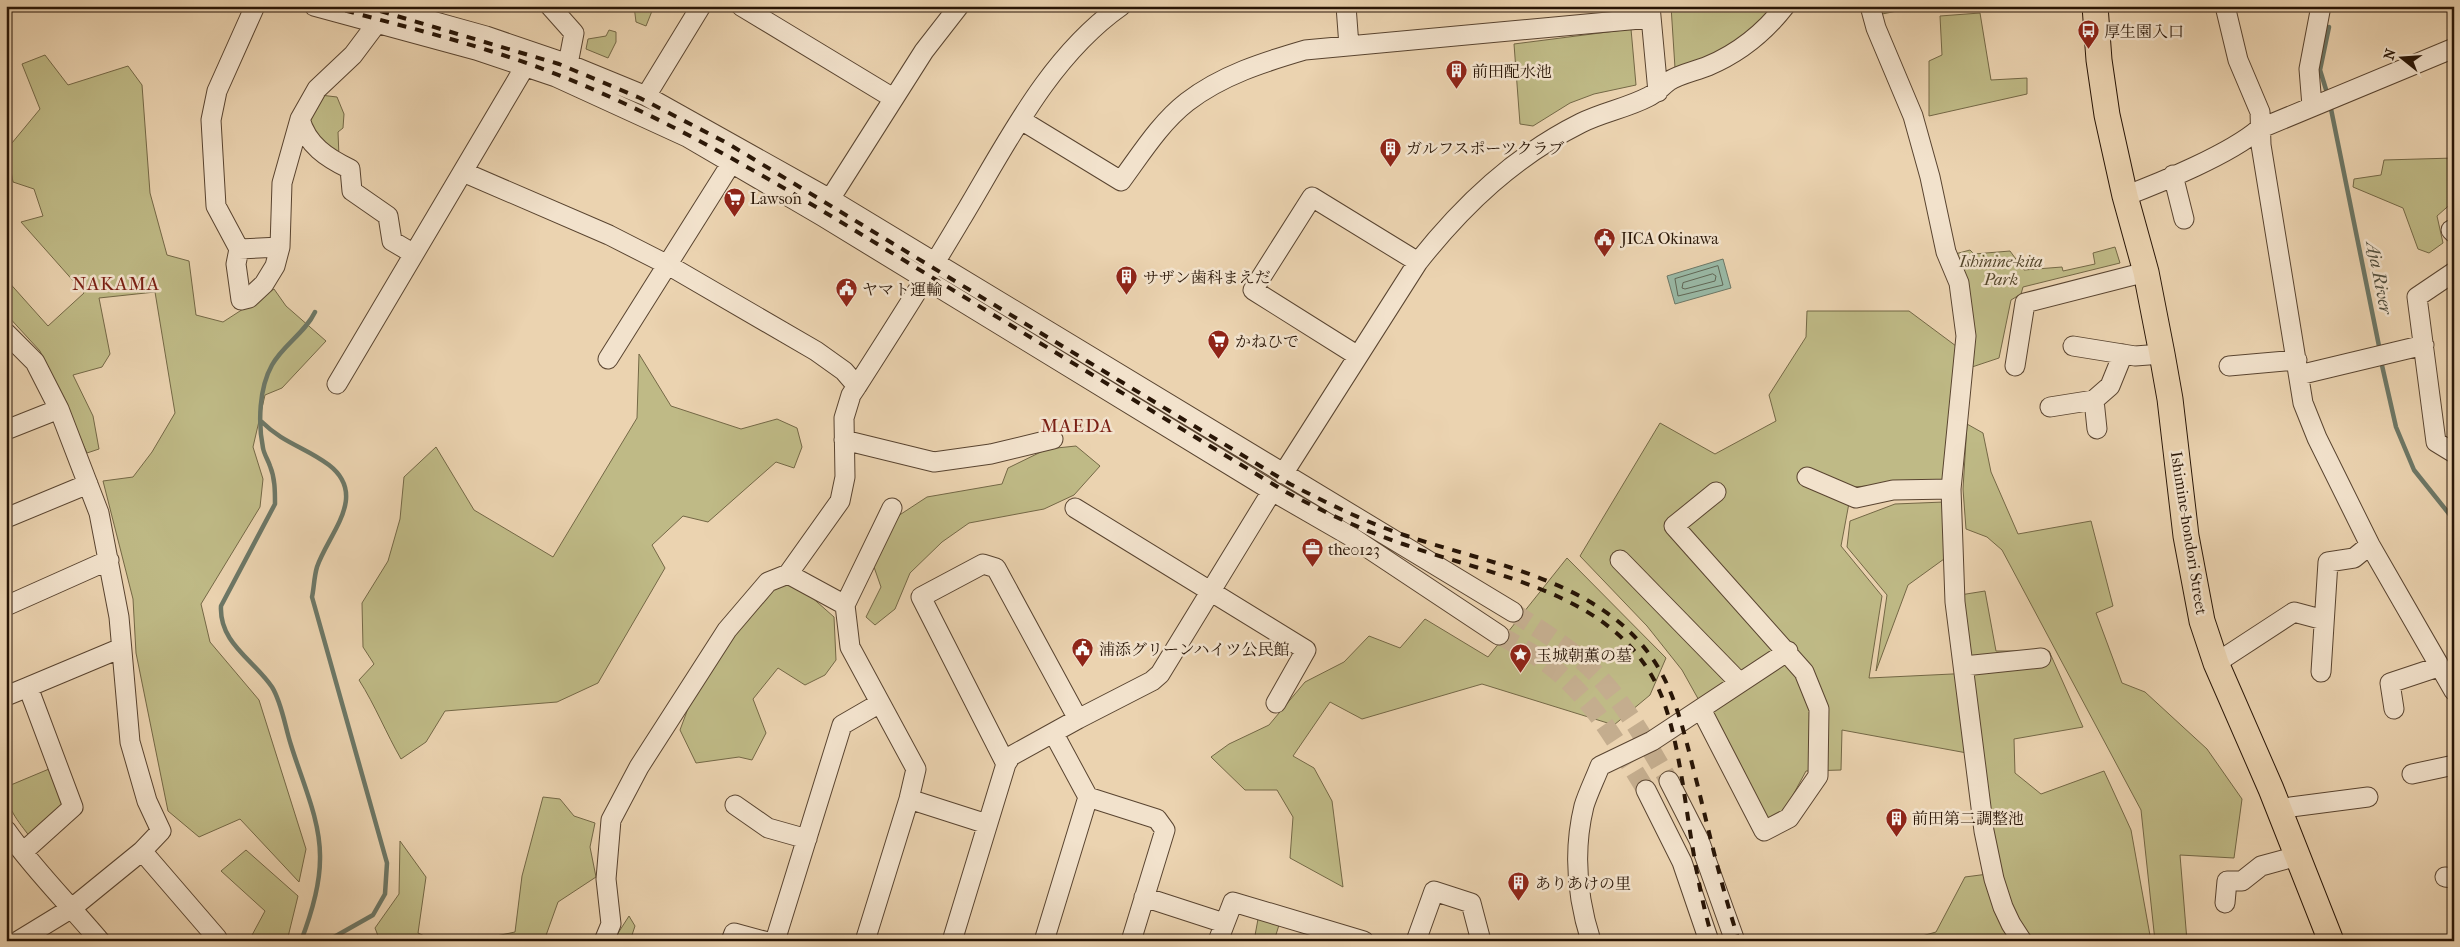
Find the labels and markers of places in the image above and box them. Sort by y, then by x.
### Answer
bus stop icon: 厚生園入口 [2076,19,2100,50]
place label: 厚生園入口 [2104,22,2184,41]
building icon: 前田配水池 [1444,59,1468,90]
place label: 前田配水池 [1472,62,1552,81]
building icon: ガルフスポーツクラブ [1378,136,1402,167]
place label: ガルフスポーツクラブ [1406,139,1565,158]
supermarket icon: Lawson [722,186,746,217]
place label: Lawson [750,189,803,208]
public building icon: JICA Okinawa [1593,226,1617,257]
place label: JICA Okinawa [1619,229,1719,248]
building icon: サザン歯科まえだ [1115,265,1139,296]
place label: サザン歯科まえだ [1143,268,1271,287]
public building icon: ヤマト運輸 [834,277,858,308]
place label: ヤマト運輸 [862,280,942,299]
supermarket icon: かねひで [1207,329,1231,360]
place label: かねひで [1235,332,1299,351]
office icon: the0123 [1300,537,1324,568]
place label: the0123 [1328,540,1380,559]
public building icon: 浦添グリーンハイツ公民館 [1071,637,1095,668]
place label: 浦添グリーンハイツ公民館 [1099,640,1290,659]
place icon: 玉城朝薫の墓 [1508,643,1532,674]
place label: 玉城朝薫の墓 [1536,646,1632,665]
building icon: 前田第二調整池 [1884,806,1908,837]
place label: 前田第二調整池 [1912,809,2024,828]
building icon: ありあけの里 [1507,871,1531,902]
place label: ありあけの里 [1535,874,1631,893]

